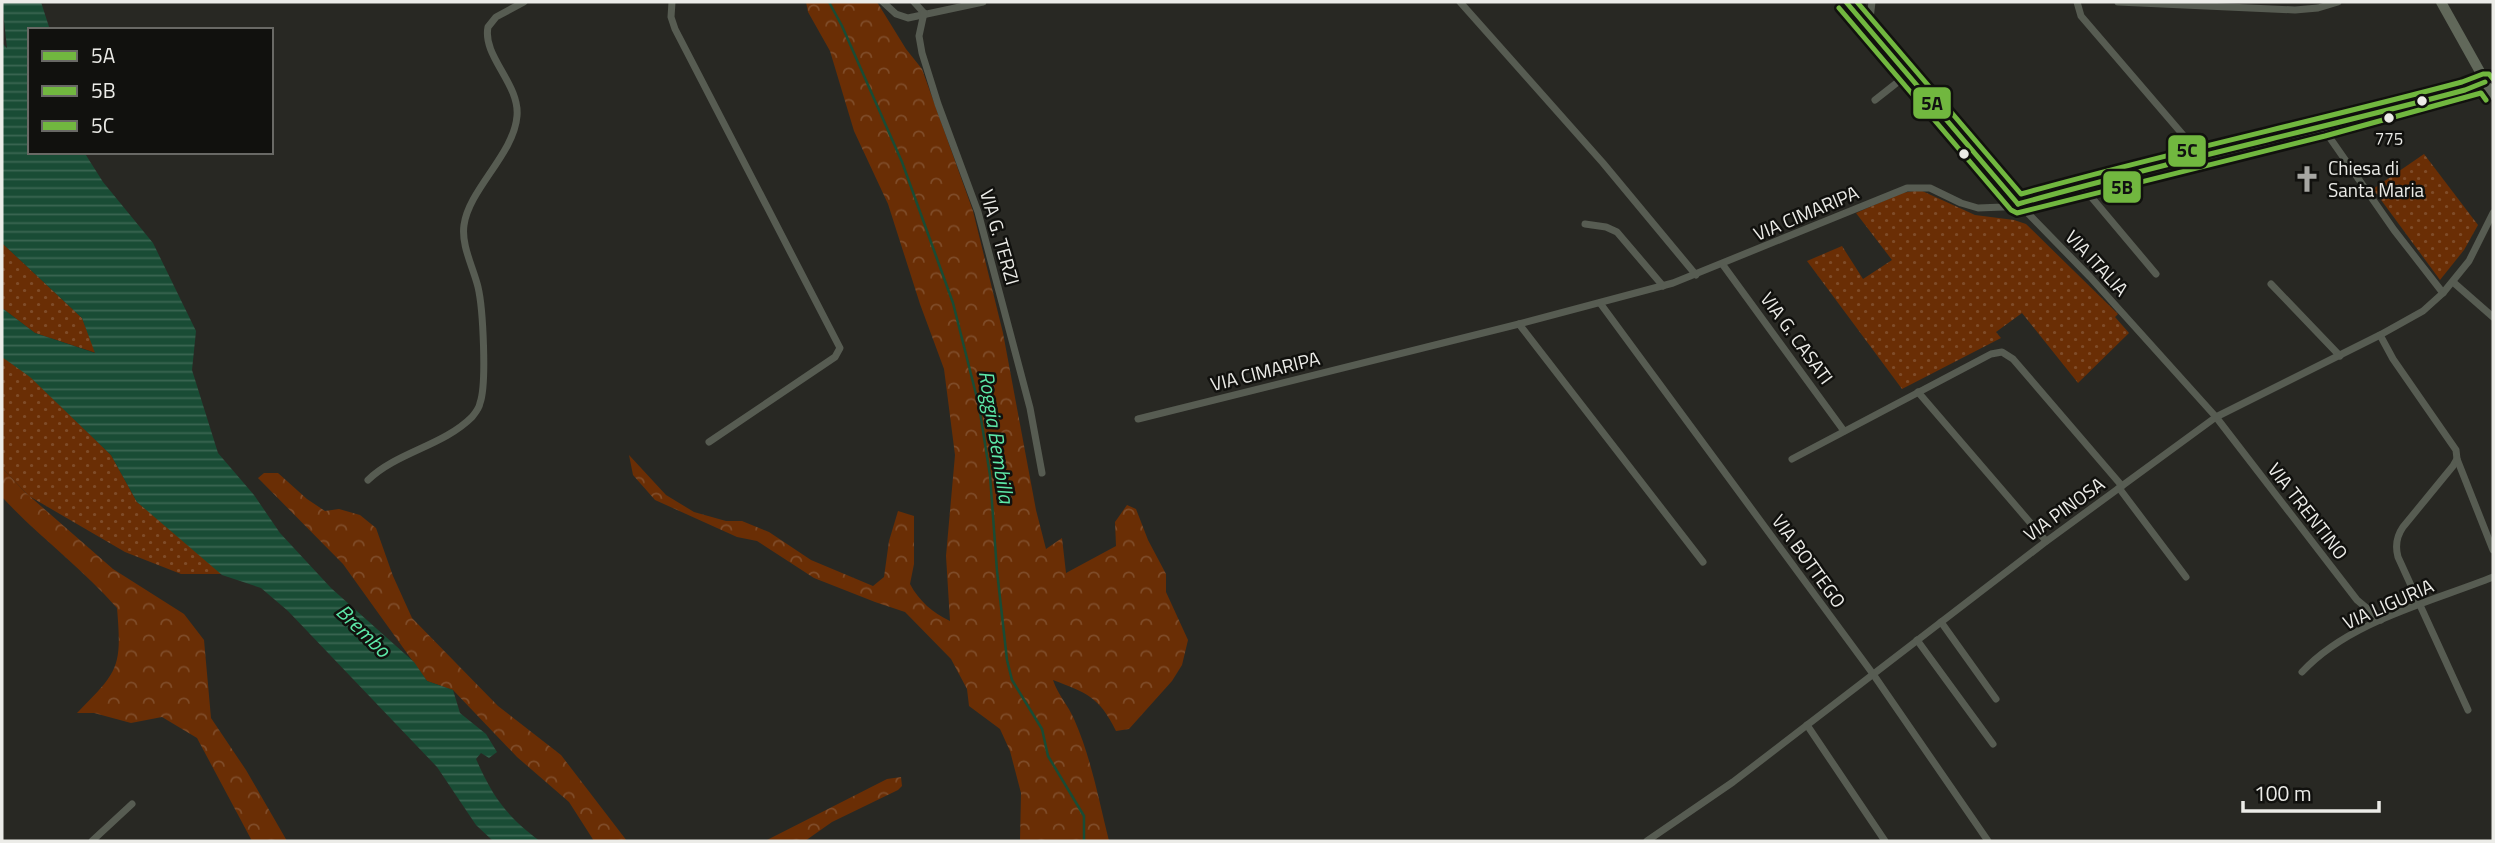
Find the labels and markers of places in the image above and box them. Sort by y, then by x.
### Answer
unlabelled marker [2415,94,2429,108]
marker: 775 [2382,111,2396,125]
place label: 775 [2375,126,2403,152]
unlabelled marker [1957,147,1971,161]
place label: Chiesa di Santa Maria [2328,153,2425,204]
church icon: Chiesa di Santa Maria [2292,164,2322,194]

